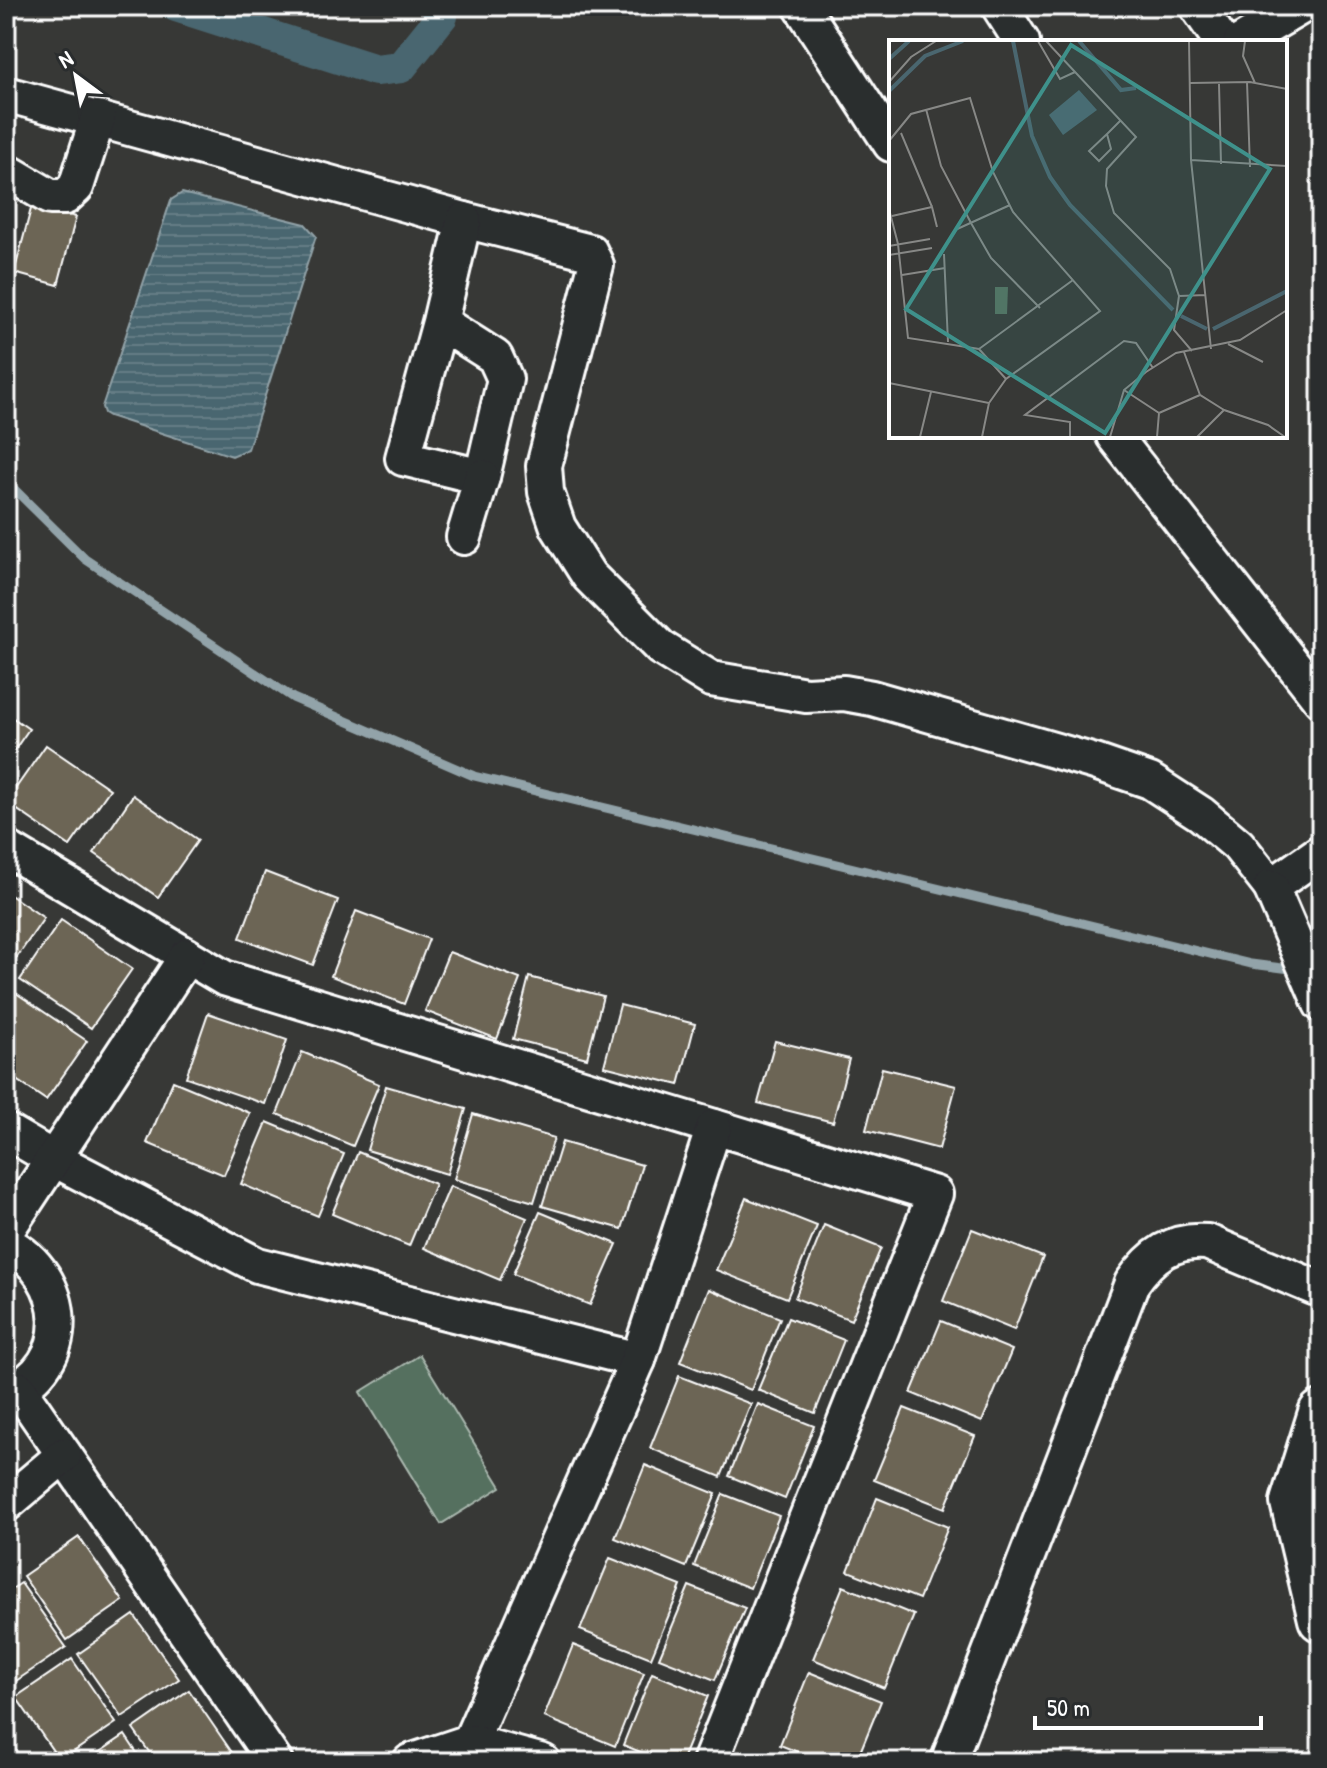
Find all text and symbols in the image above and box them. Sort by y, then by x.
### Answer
north arrow [36,36,116,116]
inset map [889,40,1287,438]
text: N [52,43,79,75]
scale bar [1035,1680,1261,1730]
text: 50 m [1047,1691,1090,1723]

